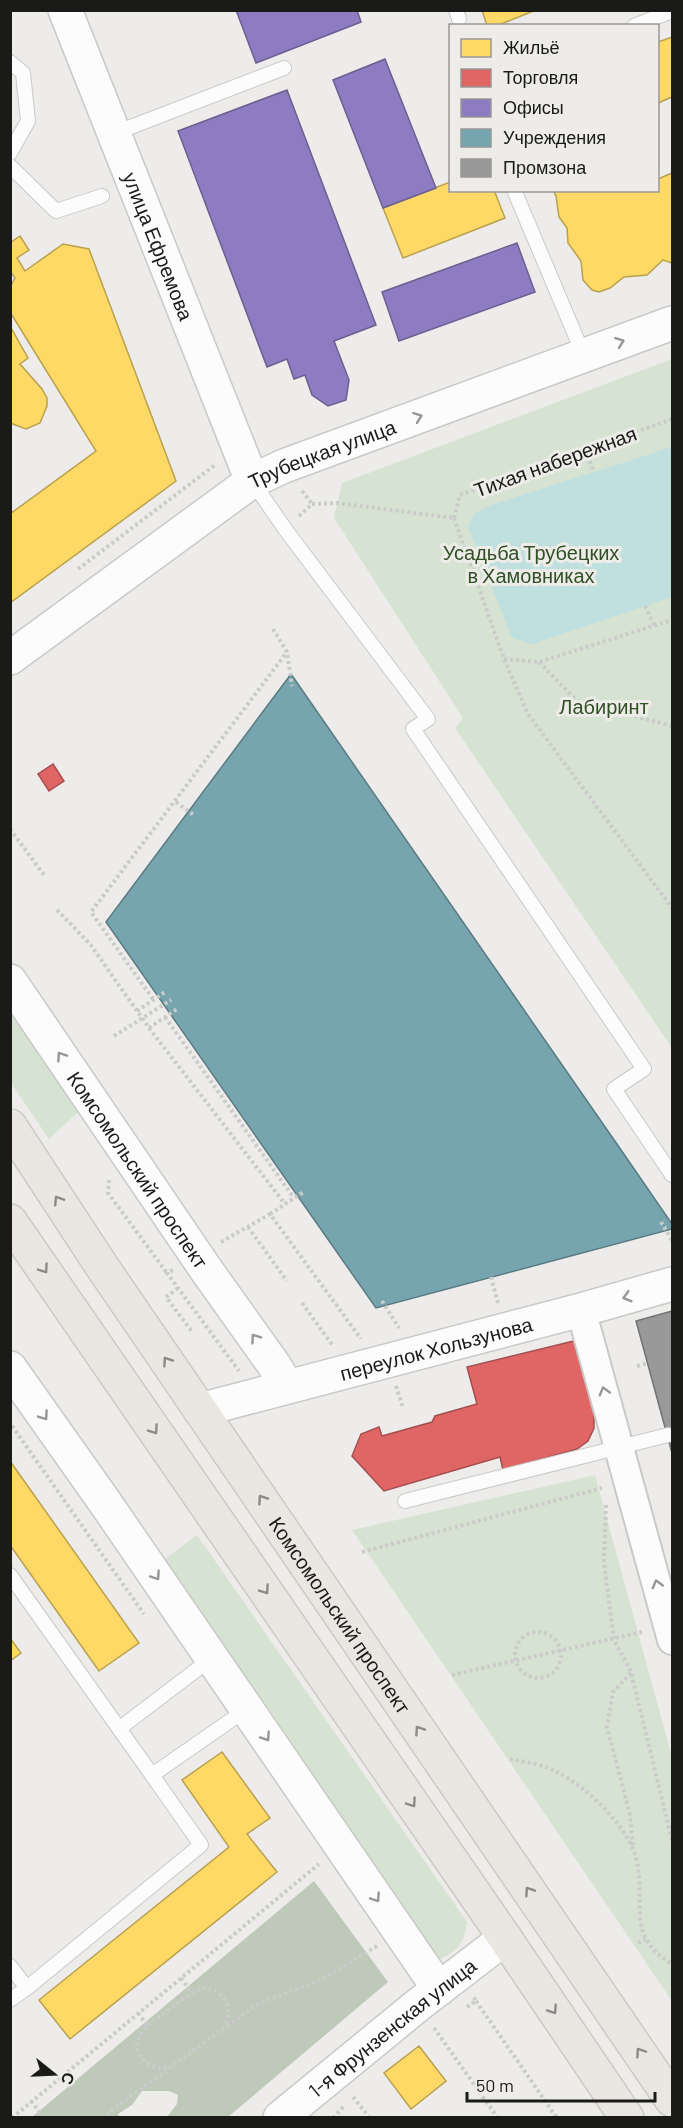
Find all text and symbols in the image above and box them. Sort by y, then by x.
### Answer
legend [449,24,659,192]
text: Жильё [503,36,560,58]
text: Торговля [503,66,578,88]
text: Офисы [503,96,564,118]
text: Учреждения [503,126,606,148]
text: Промзона [503,156,587,178]
street label: улица Ефремова [119,168,199,324]
one-way arrow [614,337,625,349]
one-way arrow [412,412,423,424]
street label: Трубецкая улица [244,414,400,493]
street label: Тихая набережная [470,420,640,502]
park label: Усадьба Трубецких в Хамовниках [443,540,619,587]
park label: Лабиринт [559,694,649,718]
one-way arrow [57,1052,68,1063]
street label: Комсомольский проспект [63,1067,213,1273]
one-way arrow [54,1195,65,1206]
one-way arrow [37,1263,48,1274]
one-way arrow [622,1290,633,1302]
street label: переулок Хользунова [337,1311,536,1385]
one-way arrow [251,1334,262,1345]
one-way arrow [163,1357,174,1368]
one-way arrow [599,1386,611,1397]
one-way arrow [37,1409,48,1420]
one-way arrow [147,1423,158,1434]
one-way arrow [258,1495,269,1506]
street label: Комсомольский проспект [265,1512,416,1718]
one-way arrow [149,1569,160,1580]
one-way arrow [652,1579,664,1590]
one-way arrow [258,1584,269,1595]
one-way arrow [415,1725,426,1736]
one-way arrow [259,1730,270,1741]
one-way arrow [405,1796,416,1807]
one-way arrow [525,1886,536,1897]
one-way arrow [369,1891,380,1902]
street label: 1-я Фрунзенская улица [303,1952,481,2102]
one-way arrow [546,2004,557,2015]
north arrow [24,2044,84,2104]
one-way arrow [636,2047,647,2058]
scale bar [467,2065,654,2103]
text: С [58,2070,80,2088]
text: 50 m [476,2074,514,2096]

